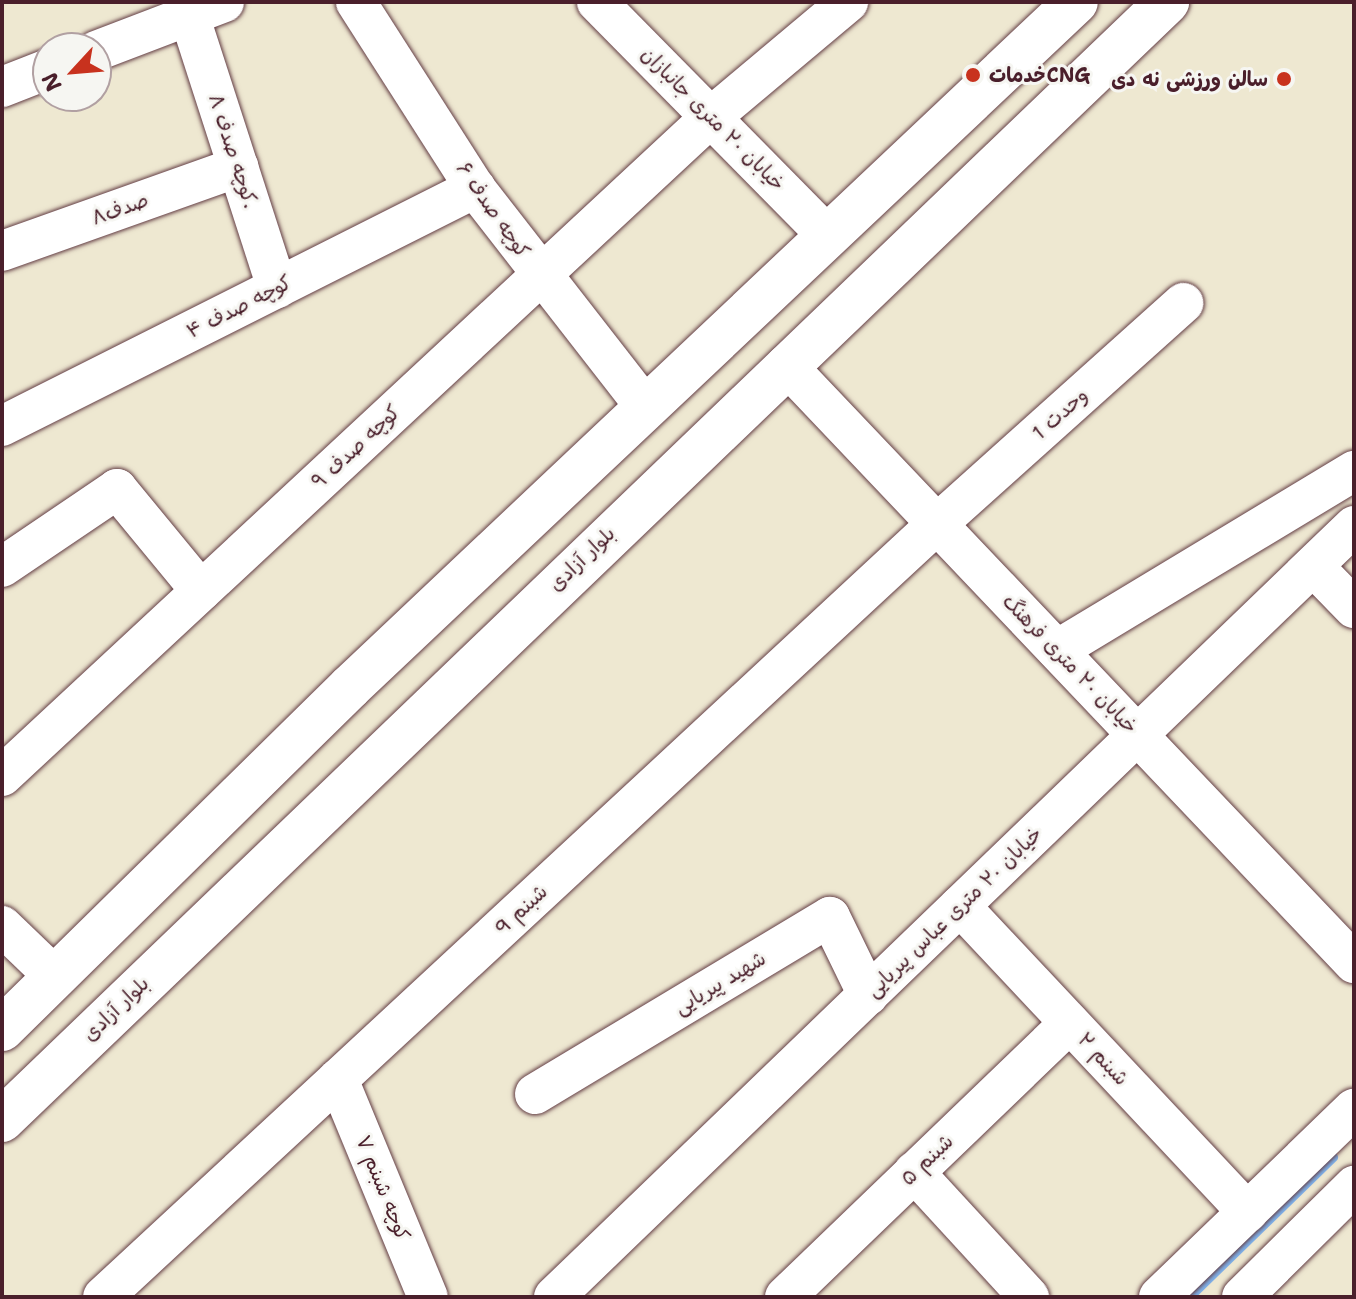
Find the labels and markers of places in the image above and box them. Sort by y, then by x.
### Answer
place label: خدماتCNG [989,63,1090,87]
marker: خدماتCNG [964,66,982,84]
place label: سالن ورزشی نه دی [1111,67,1268,91]
marker: سالن ورزشی نه دی [1275,70,1293,88]

